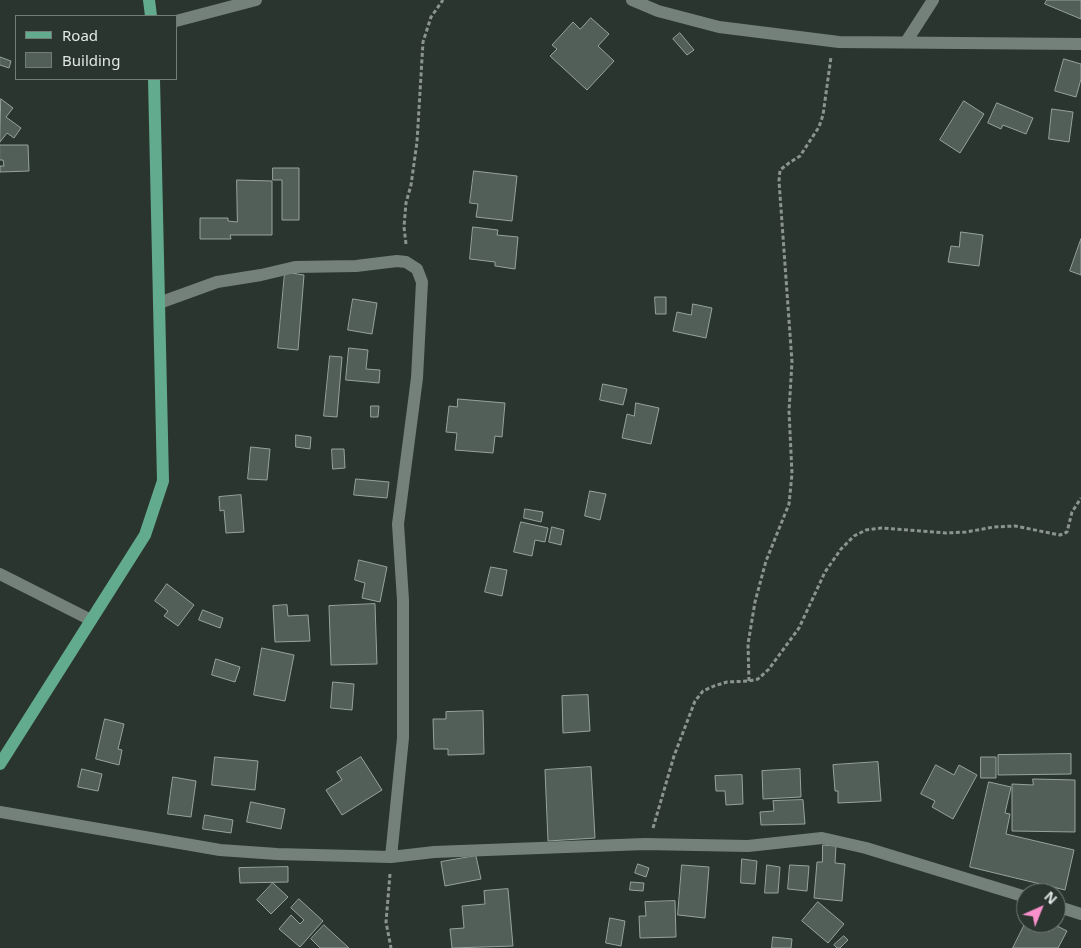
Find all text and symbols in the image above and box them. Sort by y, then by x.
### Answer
legend [15,15,178,80]
text: Road [62,25,98,45]
text: Building [62,50,120,70]
north arrow [1016,883,1066,933]
text: N [1040,887,1062,908]

